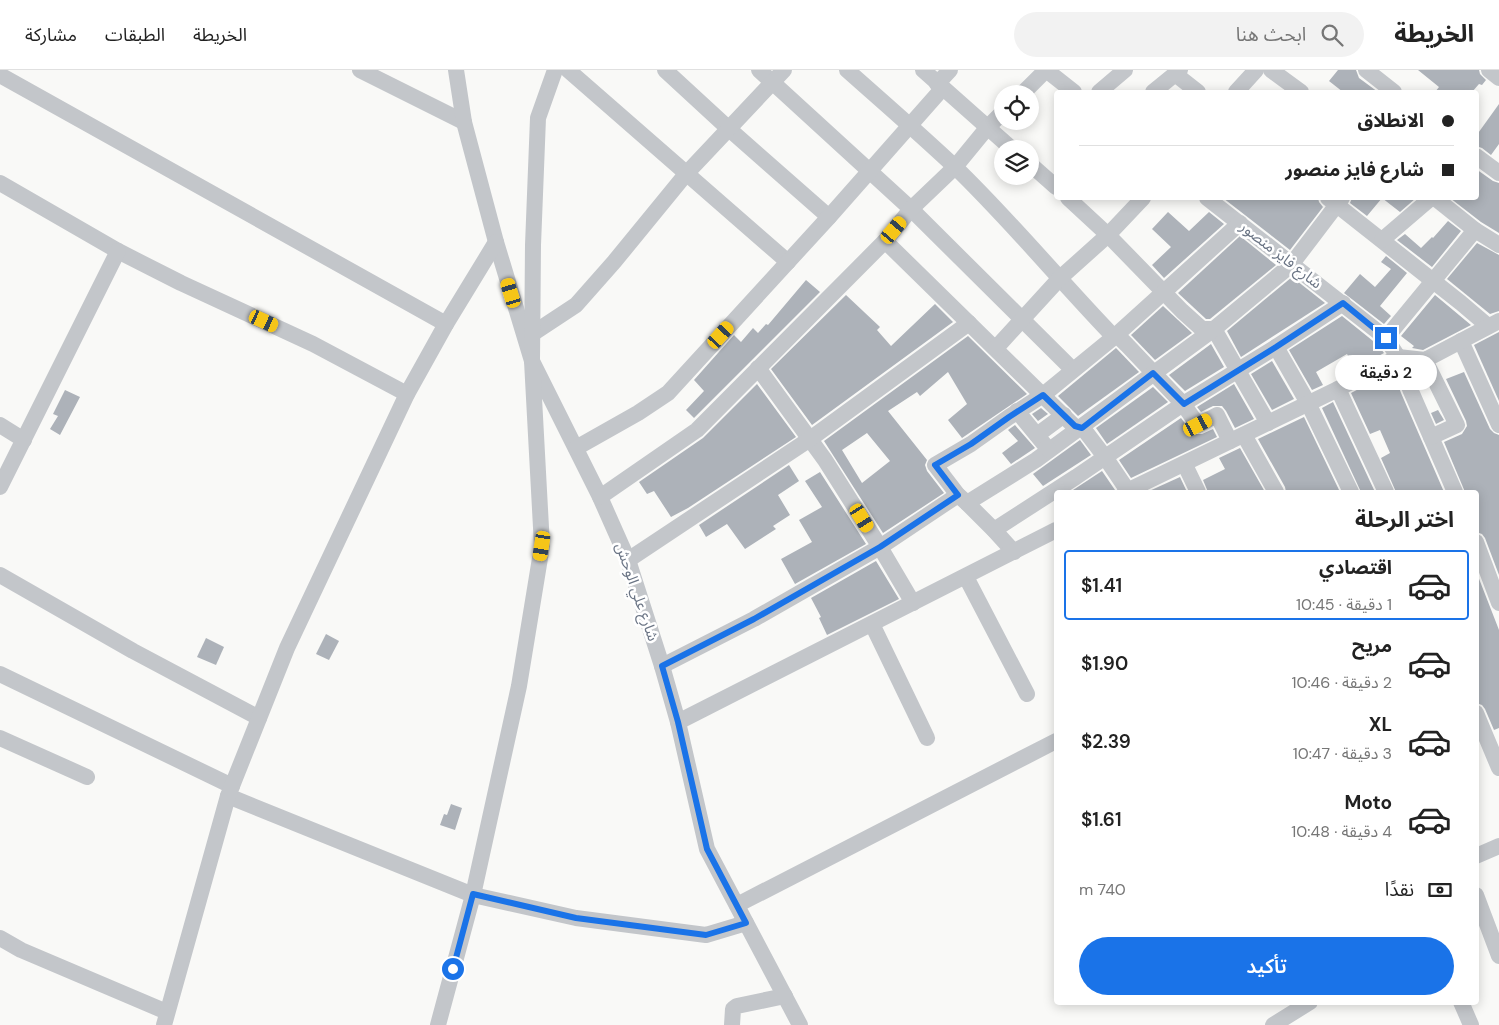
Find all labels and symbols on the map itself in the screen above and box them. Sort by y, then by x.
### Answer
car [878,214,909,246]
street label: شارع فايز منصور [1234,216,1326,295]
car [499,276,522,310]
car [247,308,280,334]
car [705,319,736,351]
route end [1375,327,1397,349]
callout: 2 دقيقة [1335,356,1437,390]
car [1181,412,1214,438]
car [847,501,876,535]
car [532,530,551,562]
street label: شارع علي الوحش [609,540,663,645]
route start [442,958,464,980]

